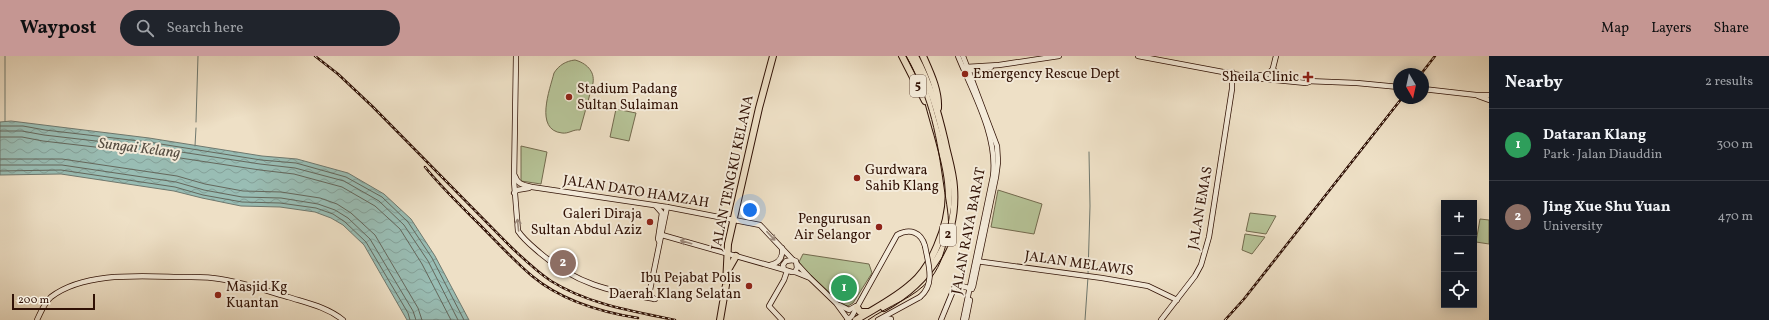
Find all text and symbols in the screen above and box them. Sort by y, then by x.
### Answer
search box [120,10,400,46]
text: Waypost [20,15,96,41]
icon: search [134,17,156,39]
text: Search here [166,18,243,39]
text: Map [1601,19,1629,38]
text: Layers [1651,19,1691,38]
text: Share [1713,19,1749,38]
place label: Emergency Rescue Dept [973,65,1120,84]
place label: Sheila Clinic [1222,68,1299,87]
north arrow [1393,68,1429,104]
marker: Emergency Rescue Dept [960,69,970,79]
marker: Sheila Clinic [1302,71,1314,83]
text: Nearby [1505,71,1563,94]
text: 2 results [1705,73,1753,91]
road number: 5 [910,75,926,97]
place label: Stadium Padang Sultan Sulaiman [577,80,679,115]
marker: Stadium Padang Sultan Sulaiman [564,92,574,102]
street label: JALAN TENGKU KELANA [707,93,759,253]
text: Dataran Klang [1543,125,1646,146]
water label: Sungai Kelang [97,134,182,164]
text: 1 [1515,136,1521,154]
text: 300 m [1717,136,1753,154]
text: Park · Jalan Diauddin [1543,146,1662,164]
place label: Gurdwara Sahib Klang [865,161,939,196]
street label: JALAN EMAS [1184,165,1218,251]
street label: JALAN RAYA BARAT [947,166,991,296]
street label: JALAN DATO HAMZAH [561,171,711,213]
marker: Gurdwara Sahib Klang [852,173,862,183]
text: Jing Xue Shu Yuan [1543,197,1671,218]
your location [740,200,760,220]
map controls [1441,200,1477,308]
button: + [1441,200,1477,236]
place label: Galeri Diraja Sultan Abdul Aziz [531,205,642,240]
text: 2 [1515,208,1521,226]
text: 470 m [1718,208,1753,226]
place label: Pengurusan Air Selangor [794,210,871,245]
marker: Galeri Diraja Sultan Abdul Aziz [645,217,655,227]
text: University [1543,218,1603,236]
one-way arrow [514,219,522,232]
marker: Pengurusan Air Selangor [874,222,884,232]
road number: 2 [940,224,956,246]
one-way arrow [766,231,776,241]
button: − [1441,236,1477,272]
one-way arrow [679,238,692,245]
street label: JALAN MELAWIS [1023,247,1135,281]
pin: 2 [550,248,576,278]
place label: Ibu Pejabat Polis Daerah Klang Selatan [609,269,741,304]
button: locate [1441,272,1477,308]
pin: 1 [831,273,857,303]
place label: Masjid Kg Kuantan [226,278,288,313]
marker: Ibu Pejabat Polis Daerah Klang Selatan [744,281,754,291]
marker: Masjid Kg Kuantan [213,290,223,300]
scale bar [12,292,95,311]
text: 200 m [18,293,49,308]

